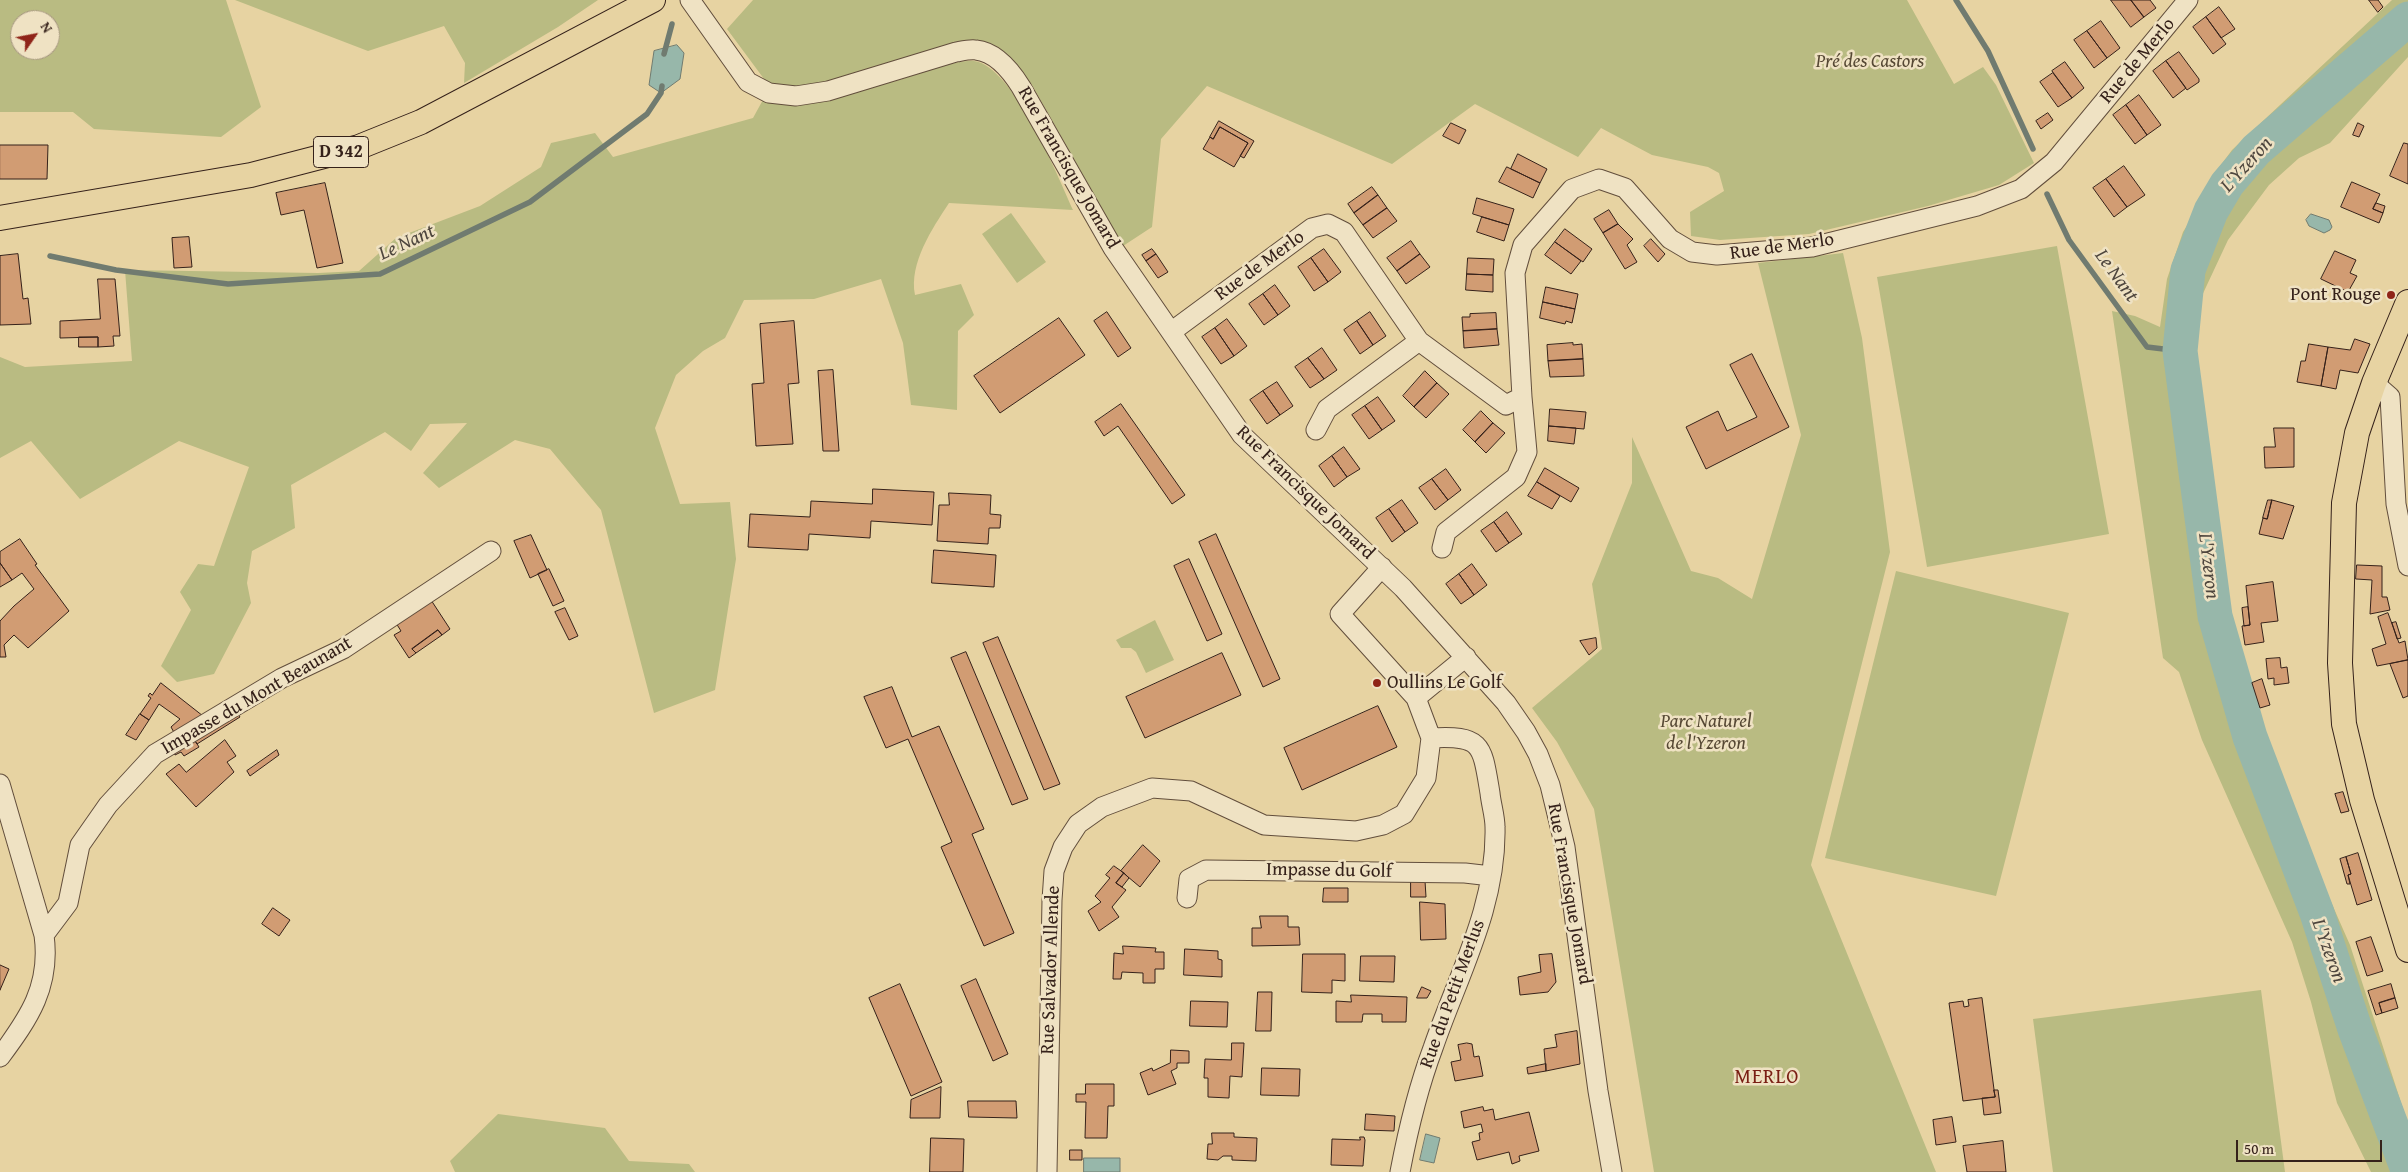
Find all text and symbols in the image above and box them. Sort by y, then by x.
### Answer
north arrow [10,10,60,60]
street label: Rue de Merlo [2096,13,2180,109]
text: N [36,18,58,37]
park label: Pré des Castors [1816,51,1924,73]
street label: Rue Francisque Jomard [1012,83,1124,253]
water label: L'Yzeron [2216,132,2278,198]
road number: D 342 [314,136,368,168]
water label: Le Nant [375,220,439,266]
street label: Rue de Merlo [1211,226,1309,306]
street label: Rue de Merlo [1728,228,1836,266]
water label: Le Nant [2089,245,2143,307]
place label: Pont Rouge [2290,284,2381,306]
marker: Pont Rouge [2385,289,2397,301]
street label: Rue Francisque Jomard [1231,421,1379,565]
water label: L'Yzeron [2192,532,2224,600]
street label: Impasse du Mont Beaunant [158,632,356,760]
place label: Oullins Le Golf [1387,672,1502,694]
marker: Oullins Le Golf [1371,677,1383,689]
park label: Parc Naturel de l'Yzeron [1660,711,1752,755]
street label: Rue Francisque Jomard [1542,802,1596,986]
street label: Impasse du Golf [1266,859,1392,883]
street label: Rue Salvador Allende [1037,885,1065,1055]
water label: L'Yzeron [2305,916,2351,986]
street label: Rue du Petit Merlus [1416,917,1490,1071]
district label: MERLO [1734,1066,1800,1090]
scale bar [2238,1130,2384,1162]
text: 50 m [2244,1138,2274,1159]

